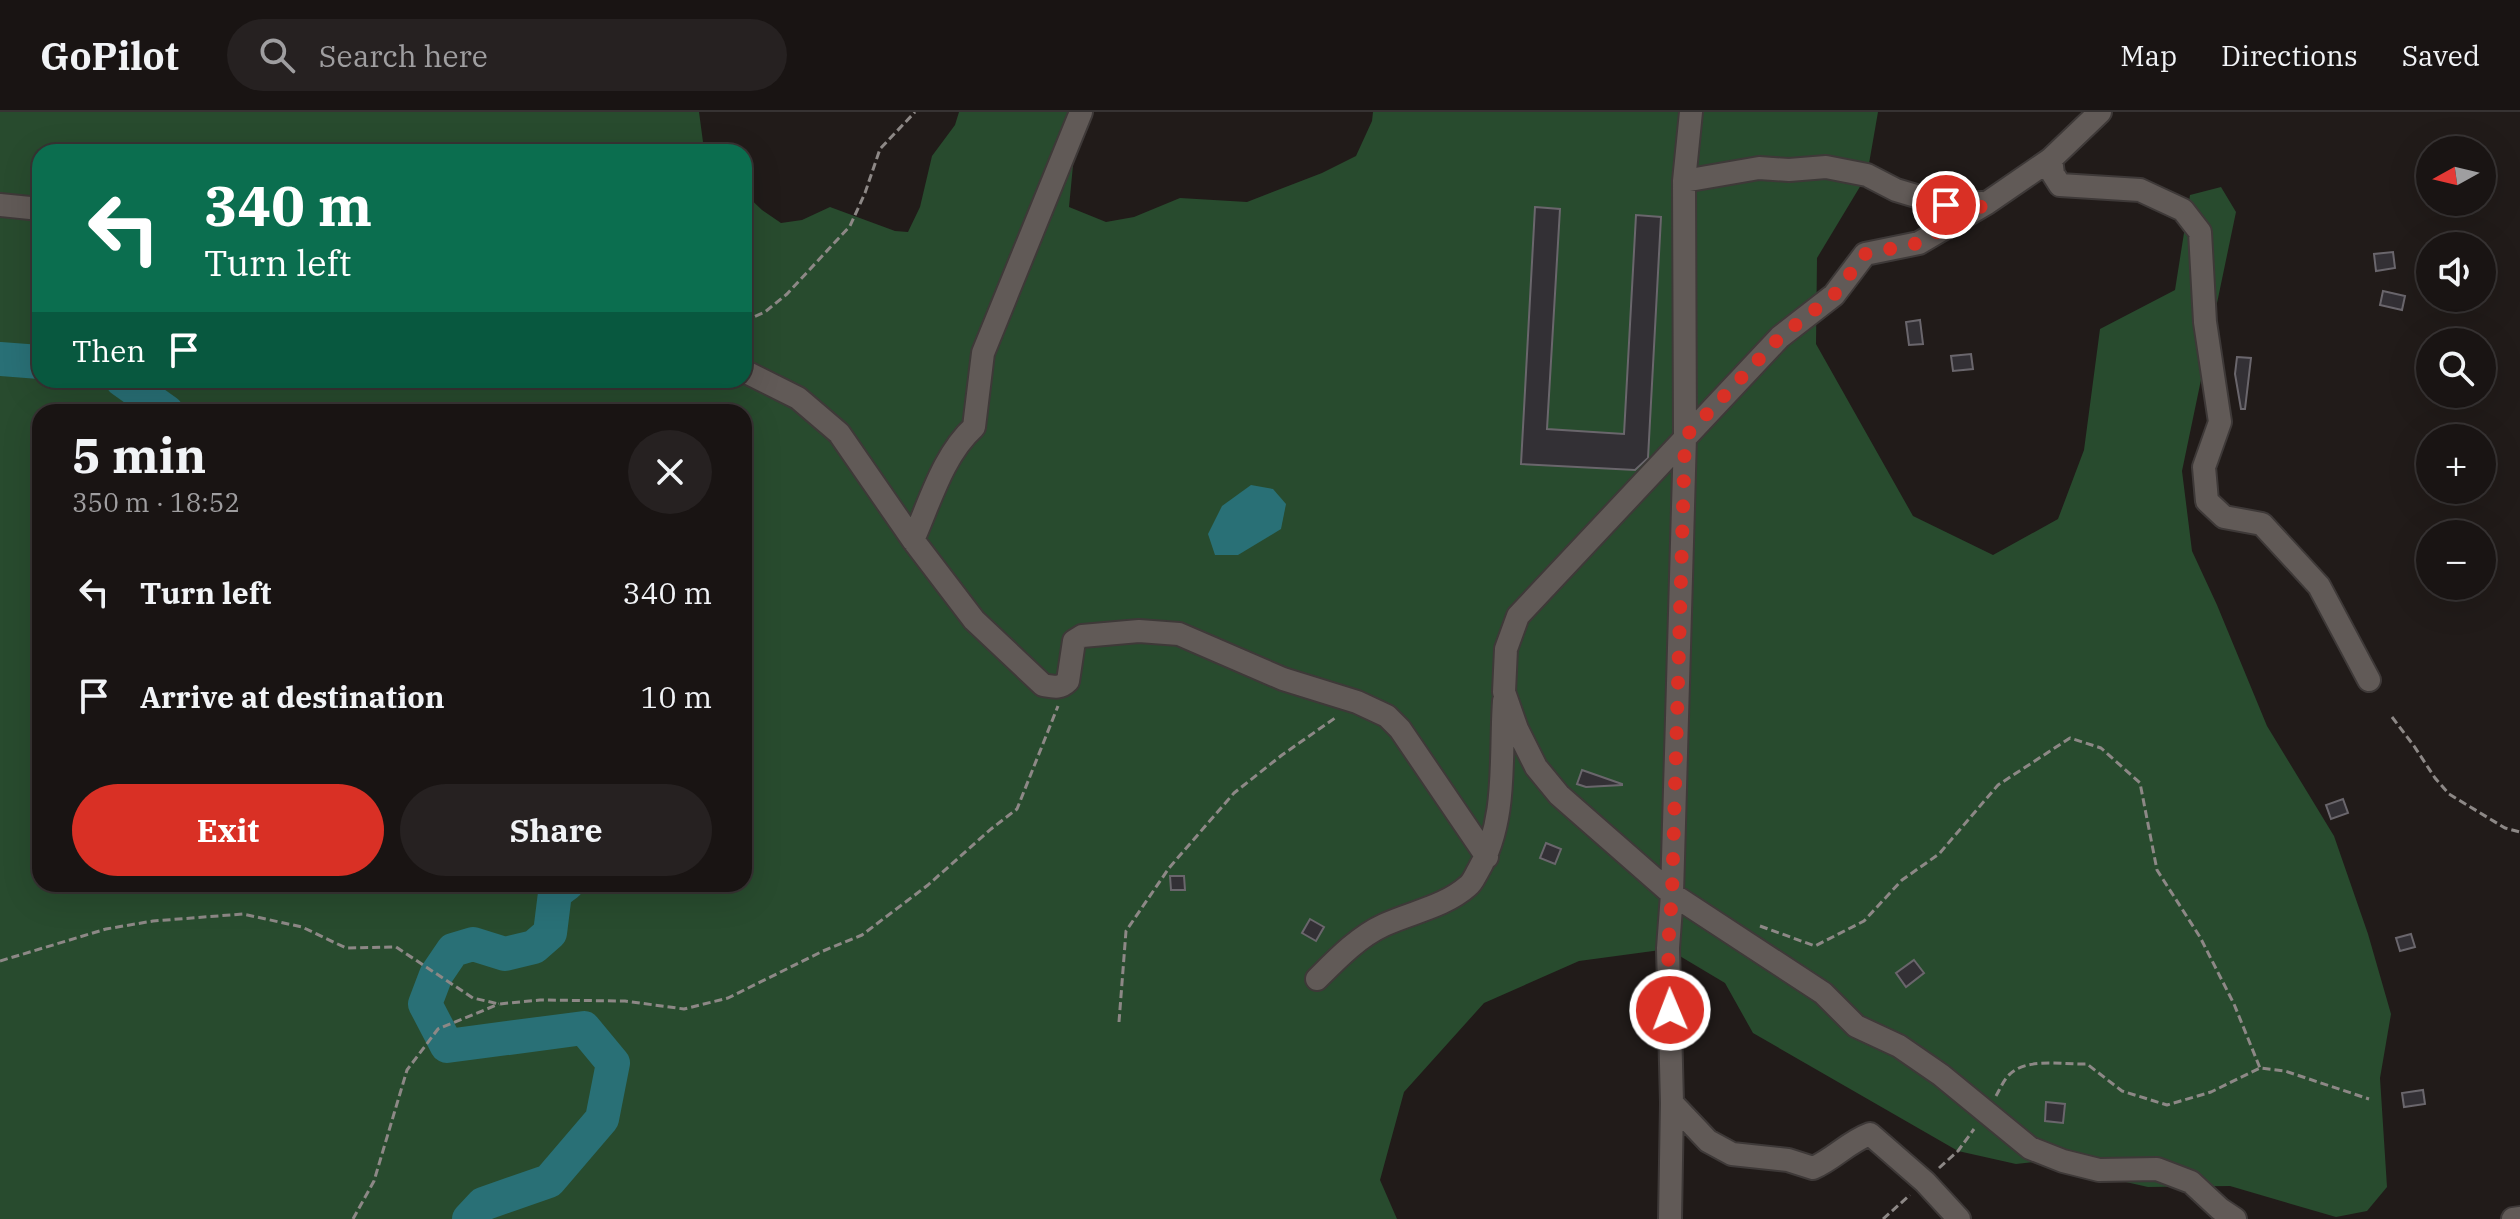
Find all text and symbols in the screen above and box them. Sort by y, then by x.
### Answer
search box [227,19,787,91]
text: GoPilot [40,31,179,80]
icon: search [255,33,299,77]
text: Search here [319,36,488,75]
text: Map [2120,37,2177,74]
text: Directions [2221,37,2358,74]
text: Saved [2402,37,2480,74]
north arrow [2416,136,2496,216]
map controls [2416,136,2496,600]
text: 340 m [204,169,372,241]
pin [1912,171,1980,239]
icon: left [72,176,176,280]
icon: arrive [1924,183,1968,227]
button: sound [2416,232,2496,312]
text: Turn left [204,239,351,286]
icon: arrive [162,328,206,372]
button: search [2416,328,2496,408]
text: Then [72,331,146,370]
text: 5 min [72,424,206,486]
button: + [2416,424,2496,504]
button: close [628,430,712,514]
text: 350 m · 18:52 [72,485,240,519]
button: − [2416,520,2496,600]
icon: left [72,570,116,614]
text: Turn left [140,573,272,612]
text: 340 m [622,573,712,612]
icon: arrive [72,674,116,718]
text: Arrive at destination [140,677,445,716]
text: 10 m [640,677,712,716]
button: Exit [72,784,384,876]
button: Share [400,784,712,876]
position arrow [1628,968,1712,1052]

